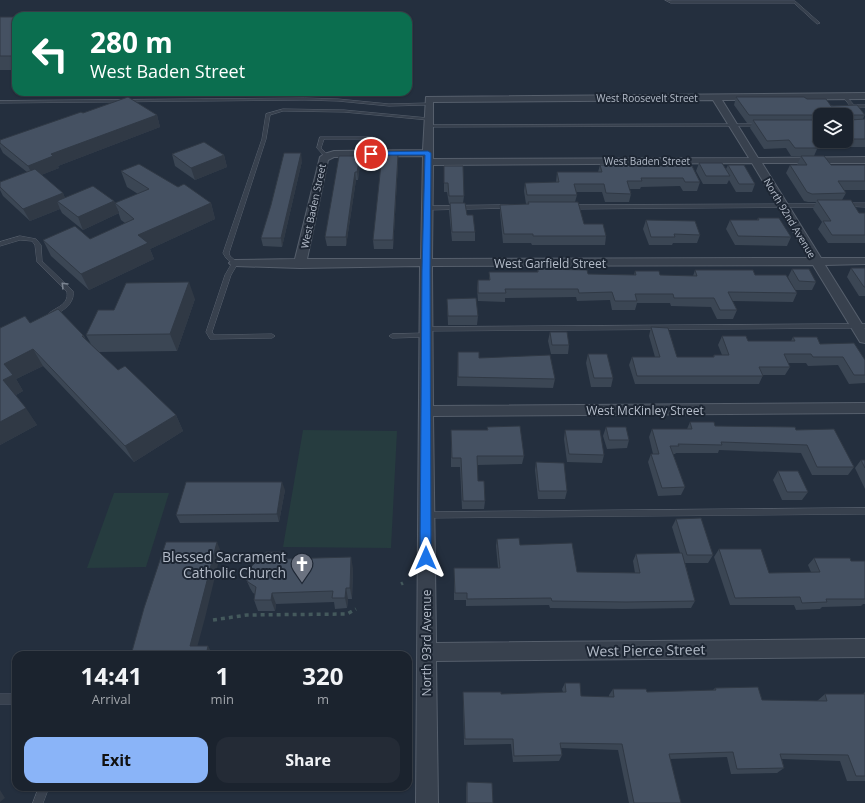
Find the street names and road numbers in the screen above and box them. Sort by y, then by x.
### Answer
street label: West Roosevelt Street [596,91,698,105]
street label: West Baden Street [604,154,691,168]
street label: West Baden Street [297,162,329,250]
street label: North 92nd Avenue [761,175,820,261]
street label: West Garfield Street [494,255,606,272]
street label: West McKinley Street [586,402,704,419]
street label: North 93rd Avenue [418,589,435,696]
street label: West Pierce Street [586,639,706,661]

